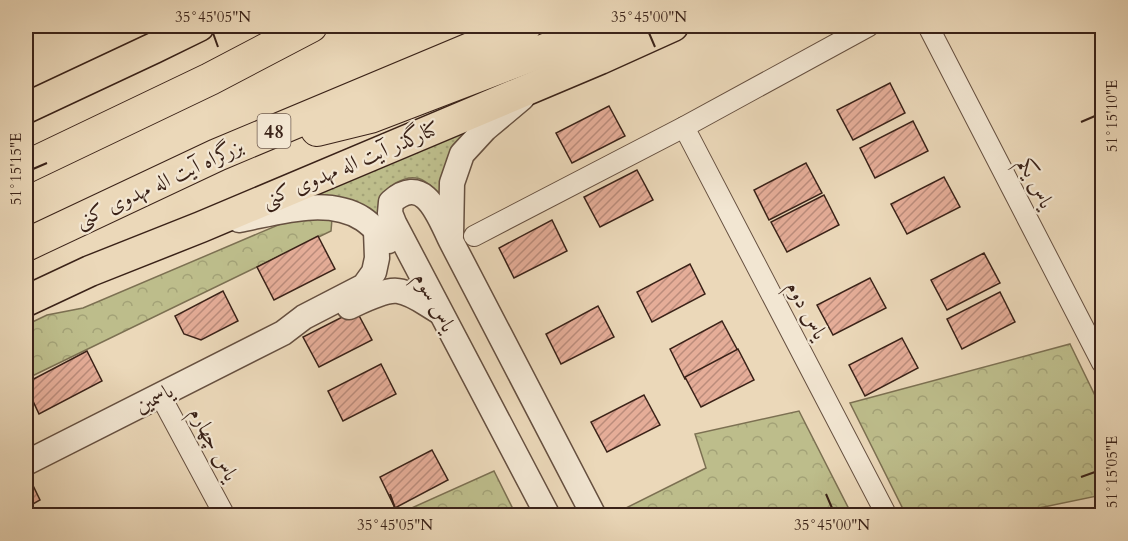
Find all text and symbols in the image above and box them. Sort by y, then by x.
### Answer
text: 35°45'05"N [175,7,251,27]
text: 35°45'00"N [611,7,687,27]
text: 51°15'10"E [1102,80,1122,152]
street label: کنارگذر آیت اله مهدوی کنی [257,113,443,215]
road number: 48 [258,114,290,148]
street label: بزرگراه آیت اله مهدوی کنی [70,132,248,235]
text: 51°15'15"E [6,133,26,205]
street label: یاس یکم [1006,153,1061,217]
street label: یاس سوم [404,267,463,340]
street label: یاس دوم [776,276,835,347]
street label: یاسمین [130,376,179,420]
street label: یاس چهارم [179,402,246,489]
text: 51°15'05"E [1102,436,1122,508]
text: 35°45'05"N [357,515,433,535]
text: 35°45'00"N [794,515,870,535]

